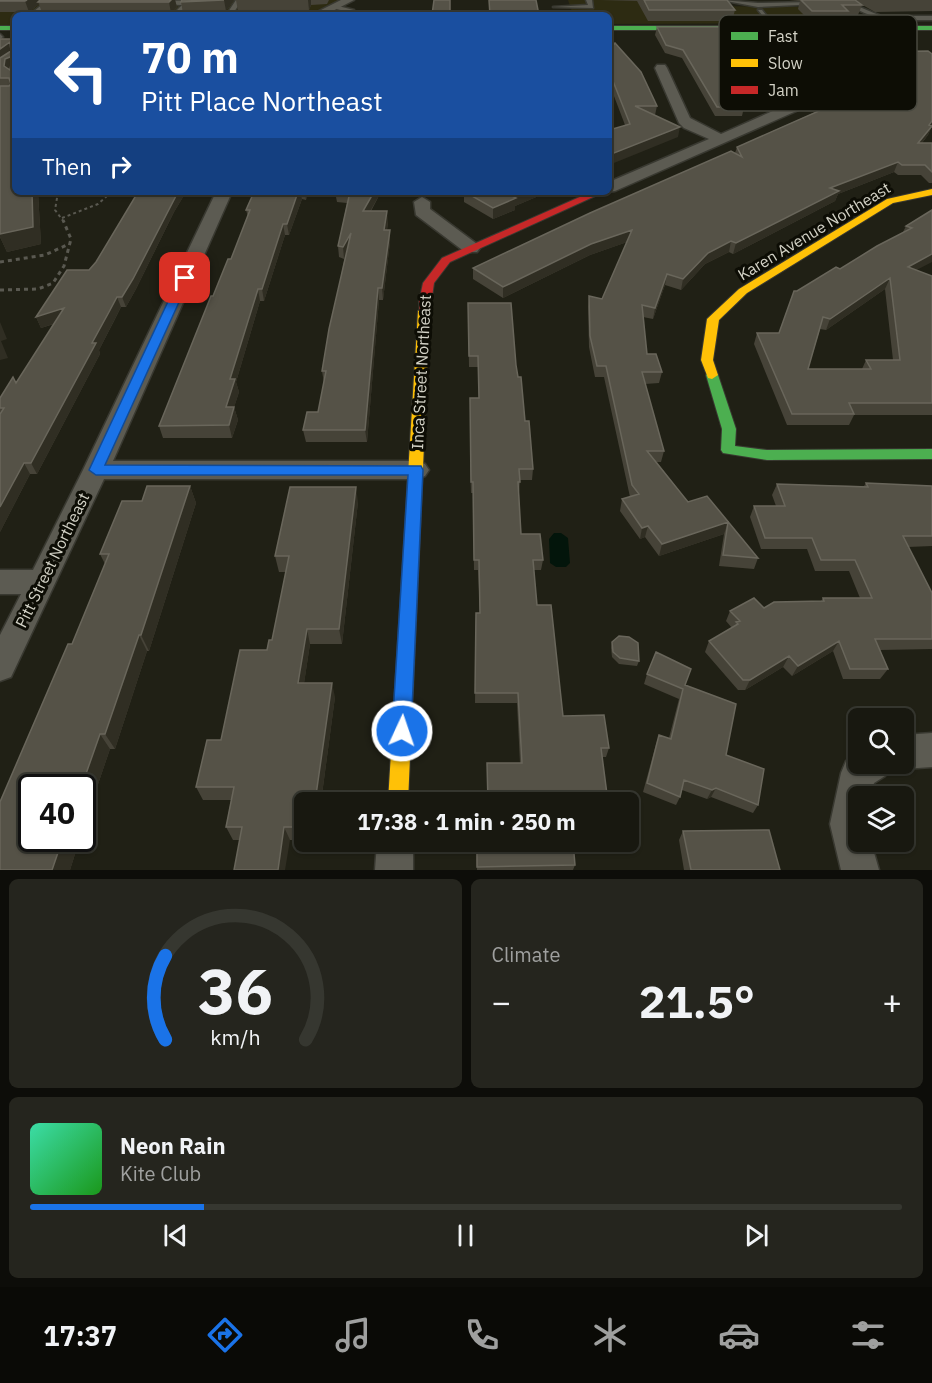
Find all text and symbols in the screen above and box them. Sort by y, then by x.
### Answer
legend [719,15,917,111]
text: Fast [768,26,798,46]
text: 70 m [141,30,239,85]
icon: left [42,36,120,114]
text: Slow [768,53,803,73]
text: Jam [768,80,799,100]
text: Pitt Place Northeast [141,83,383,118]
icon: right [104,150,137,183]
text: Then [42,152,92,181]
street label: Karen Avenue Northeast [734,177,894,285]
pin [159,252,210,303]
icon: arrive [168,261,201,294]
street label: Inca Street Northeast [407,294,435,450]
street label: Pitt Street Northeast [11,489,93,631]
position arrow [370,699,434,763]
map controls [848,708,914,852]
button: search [848,708,914,774]
speed limit sign: 40 [18,774,96,852]
button: layers [848,786,914,852]
text: 17:38 · 1 min · 250 m [357,807,576,836]
text: Climate [492,941,560,968]
text: 36 [198,950,273,1031]
text: 21.5° [639,972,755,1030]
text: − [492,980,511,1023]
text: + [882,980,902,1023]
text: km/h [210,1024,260,1052]
text: Neon Rain [120,1131,226,1160]
text: Kite Club [120,1160,201,1187]
icon: previous [159,1219,192,1252]
icon: pause [449,1219,482,1252]
icon: next [740,1219,773,1252]
icon: directions [204,1314,246,1356]
icon: music [332,1314,374,1356]
icon: phone [461,1314,503,1356]
icon: climate [589,1314,631,1356]
icon: car [718,1314,760,1356]
icon: filters [847,1314,889,1356]
text: 17:37 [43,1318,117,1353]

